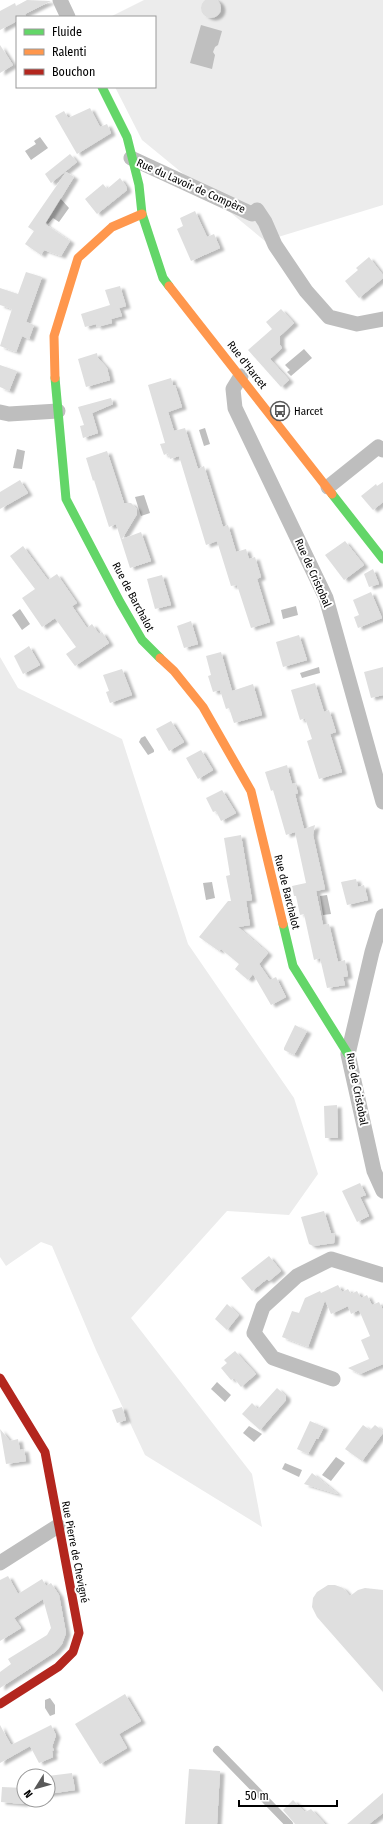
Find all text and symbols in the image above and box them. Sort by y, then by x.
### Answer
legend [16,16,156,88]
text: Fluide [52,25,82,39]
text: Ralenti [52,45,87,59]
text: Bouchon [52,65,95,79]
street label: Rue du Lavoir de Compère [135,156,247,216]
street label: Rue d'Harcet [224,339,270,392]
bus stop icon: Harcet [269,400,291,422]
place label: Harcet [294,405,324,418]
street label: Rue de Cristobal [292,537,334,609]
street label: Rue de Barchalot [109,560,157,634]
street label: Rue de Barchalot [271,853,303,931]
street label: Rue de Cristobal [344,1052,370,1126]
street label: Rue Pierre de Chevigné [59,1500,91,1604]
north arrow [16,1768,56,1808]
scale bar [239,1782,337,1808]
text: N [21,1787,36,1800]
text: 50 m [245,1789,269,1803]

